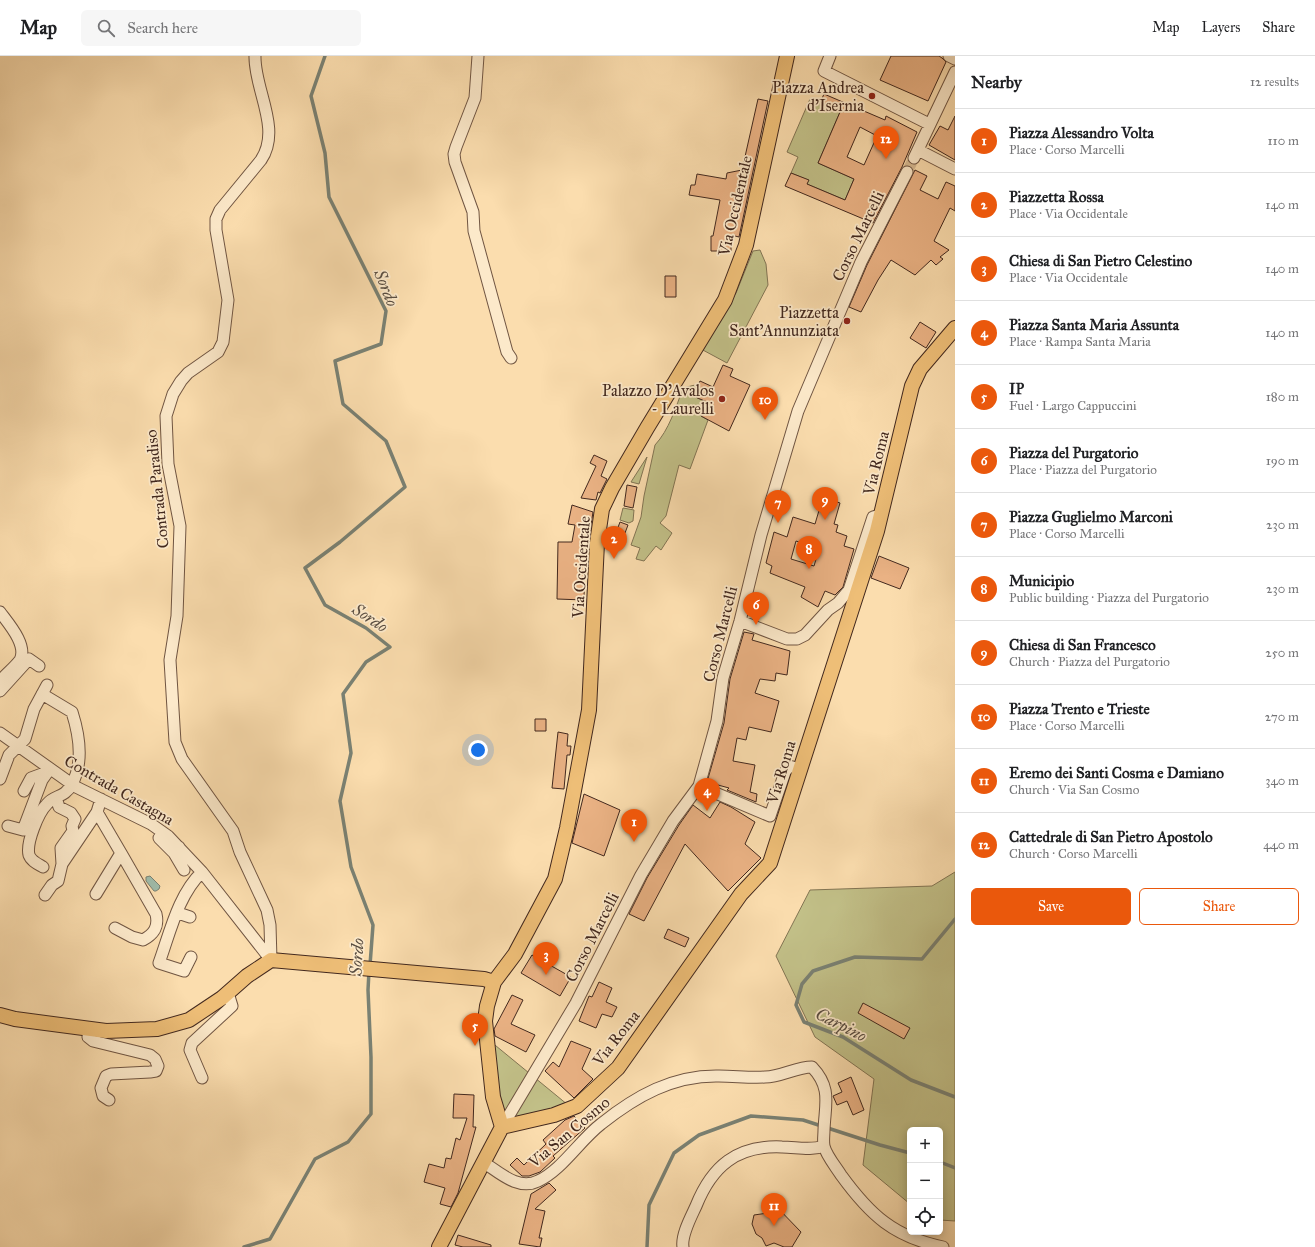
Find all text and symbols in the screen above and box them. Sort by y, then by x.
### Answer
search box [81,10,361,46]
text: Map [20,16,57,39]
icon: search [95,17,117,39]
text: Search here [127,19,198,37]
text: Map [1152,19,1180,36]
text: Layers [1202,19,1240,36]
text: Share [1262,19,1295,36]
text: Nearby [971,72,1022,93]
text: 12 results [1250,74,1299,90]
place label: Piazza Andrea d'Isernia [772,78,864,115]
marker: Piazza Andrea d'Isernia [867,91,877,101]
text: Piazza Alessandro Volta [1009,124,1154,142]
pin: 12 [873,126,899,159]
text: 1 [981,133,987,149]
text: 110 m [1267,133,1299,149]
text: Place · Corso Marcelli [1009,142,1125,158]
street label: Via Occidentale [714,154,756,259]
street label: Corso Marcelli [828,187,888,284]
text: Piazzetta Rossa [1009,188,1104,206]
text: 2 [981,197,987,213]
text: 140 m [1265,197,1299,213]
text: Place · Via Occidentale [1009,206,1128,222]
text: Chiesa di San Pietro Celestino [1009,252,1192,270]
text: 3 [981,261,987,277]
text: 140 m [1265,261,1299,277]
water label: Sordo [369,266,403,310]
text: Place · Via Occidentale [1009,270,1128,286]
place label: Piazzetta Sant'Annunziata [729,303,839,340]
marker: Piazzetta Sant'Annunziata [842,316,852,326]
text: Piazza Santa Maria Assunta [1009,316,1179,334]
text: 4 [980,325,988,341]
text: 140 m [1265,325,1299,341]
text: Place · Rampa Santa Maria [1009,334,1151,350]
text: IP [1009,380,1024,398]
place label: Palazzo D'Avalos - Laurelli [602,381,715,418]
pin: 10 [752,387,778,420]
text: 5 [981,389,987,405]
text: 180 m [1266,389,1299,405]
marker: Palazzo D'Avalos - Laurelli [717,394,727,404]
text: Fuel · Largo Cappuccini [1009,398,1137,414]
street label: Contrada Paradiso [141,429,173,549]
street label: Via Roma [859,429,893,498]
text: Piazza del Purgatorio [1009,444,1138,462]
text: 6 [981,453,987,469]
text: 190 m [1266,453,1299,469]
text: Place · Piazza del Purgatorio [1009,462,1157,478]
pin: 9 [812,487,838,520]
pin: 7 [765,490,791,523]
text: Piazza Guglielmo Marconi [1009,508,1173,526]
street label: Via Occidentale [568,515,594,620]
text: 7 [981,517,987,533]
text: 230 m [1266,517,1299,533]
pin: 2 [601,526,627,559]
text: Place · Corso Marcelli [1009,526,1125,542]
pin: 8 [796,536,822,569]
text: Municipio [1009,572,1074,590]
text: 8 [981,581,987,597]
text: 230 m [1266,581,1299,597]
street label: Corso Marcelli [699,583,741,684]
text: Public building · Piazza del Purgatorio [1009,590,1209,606]
pin: 6 [743,592,769,625]
water label: Sordo [348,598,392,637]
text: Chiesa di San Francesco [1009,636,1156,654]
text: 9 [981,645,987,661]
text: 250 m [1265,645,1299,661]
text: Church · Piazza del Purgatorio [1009,654,1170,670]
text: Piazza Trento e Trieste [1009,700,1150,718]
text: 10 [978,709,990,725]
text: 270 m [1265,709,1299,725]
text: Place · Corso Marcelli [1009,718,1125,734]
street label: Via Roma [762,738,800,807]
your location [468,740,488,760]
street label: Contrada Castagna [60,751,177,830]
text: Eremo dei Santi Cosma e Damiano [1009,764,1224,782]
text: 11 [979,773,989,789]
text: 340 m [1265,773,1299,789]
pin: 4 [694,778,720,811]
text: Church · Via San Cosmo [1009,782,1139,798]
pin: 1 [621,809,647,842]
text: Cattedrale di San Pietro Apostolo [1009,828,1213,846]
text: 12 [978,837,990,853]
text: 440 m [1263,837,1299,853]
text: Church · Corso Marcelli [1009,846,1138,862]
street label: Corso Marcelli [561,888,623,985]
button: Save [971,888,1131,925]
button: Share [1139,888,1299,925]
water label: Sordo [345,937,369,978]
pin: 3 [533,942,559,975]
water label: Carpino [812,1003,870,1047]
street label: Via Roma [588,1006,644,1070]
pin: 5 [462,1013,488,1046]
street label: Via San Cosmo [524,1092,614,1172]
map controls [907,1127,943,1235]
button: + [907,1127,943,1163]
button: − [907,1163,943,1199]
pin: 11 [761,1193,787,1226]
button: locate [907,1199,943,1235]

